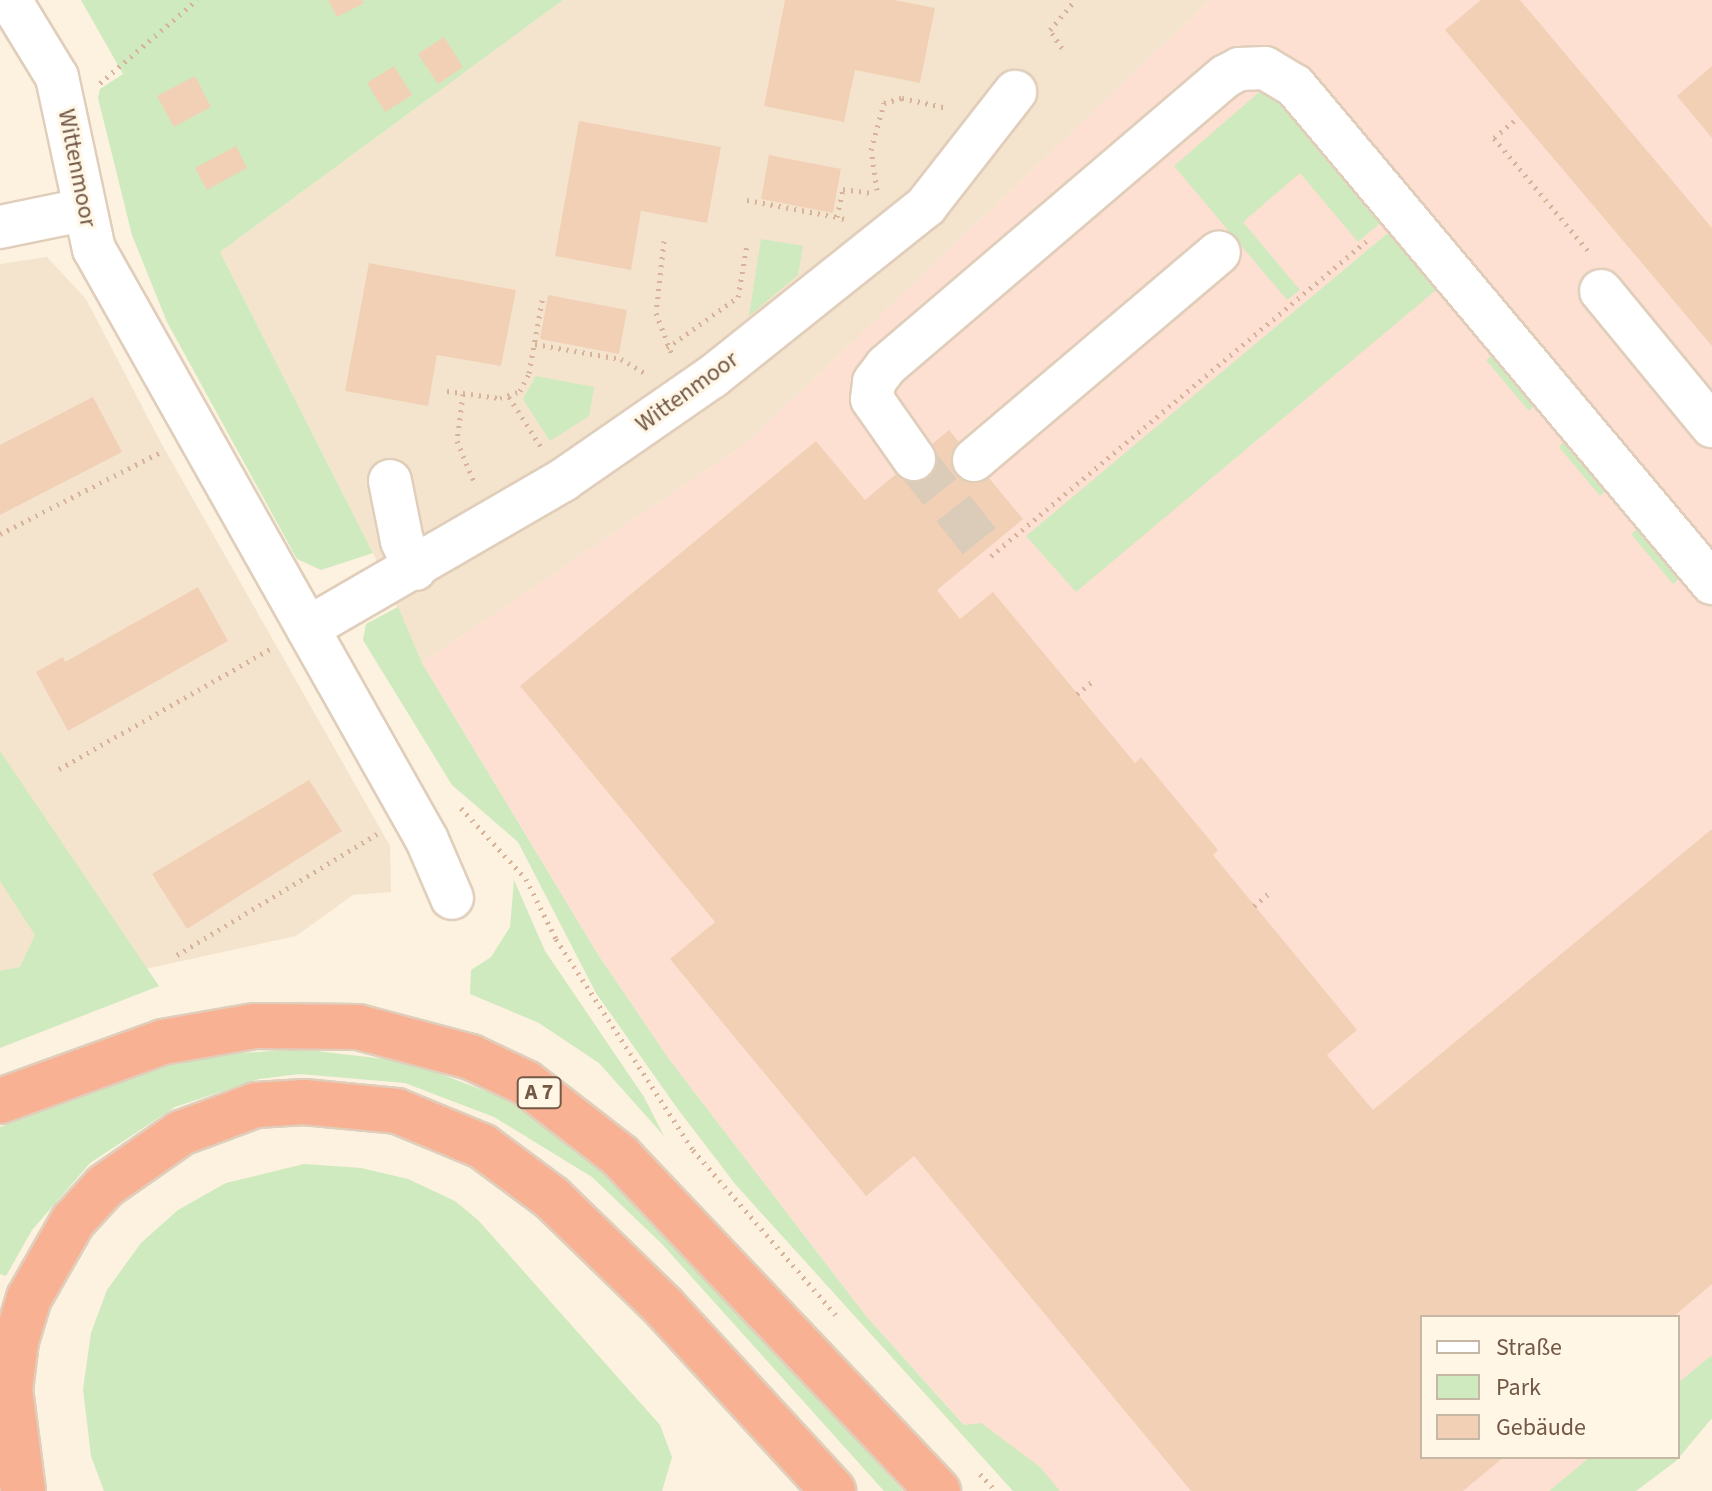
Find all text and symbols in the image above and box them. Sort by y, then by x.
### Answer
street label: Wittenmoor [51,107,103,229]
street label: Wittenmoor [630,345,744,439]
road number: A 7 [515,1075,563,1111]
legend [1420,1315,1680,1459]
text: Straße [1496,1330,1562,1365]
text: Park [1496,1370,1541,1405]
text: Gebäude [1496,1410,1586,1445]

